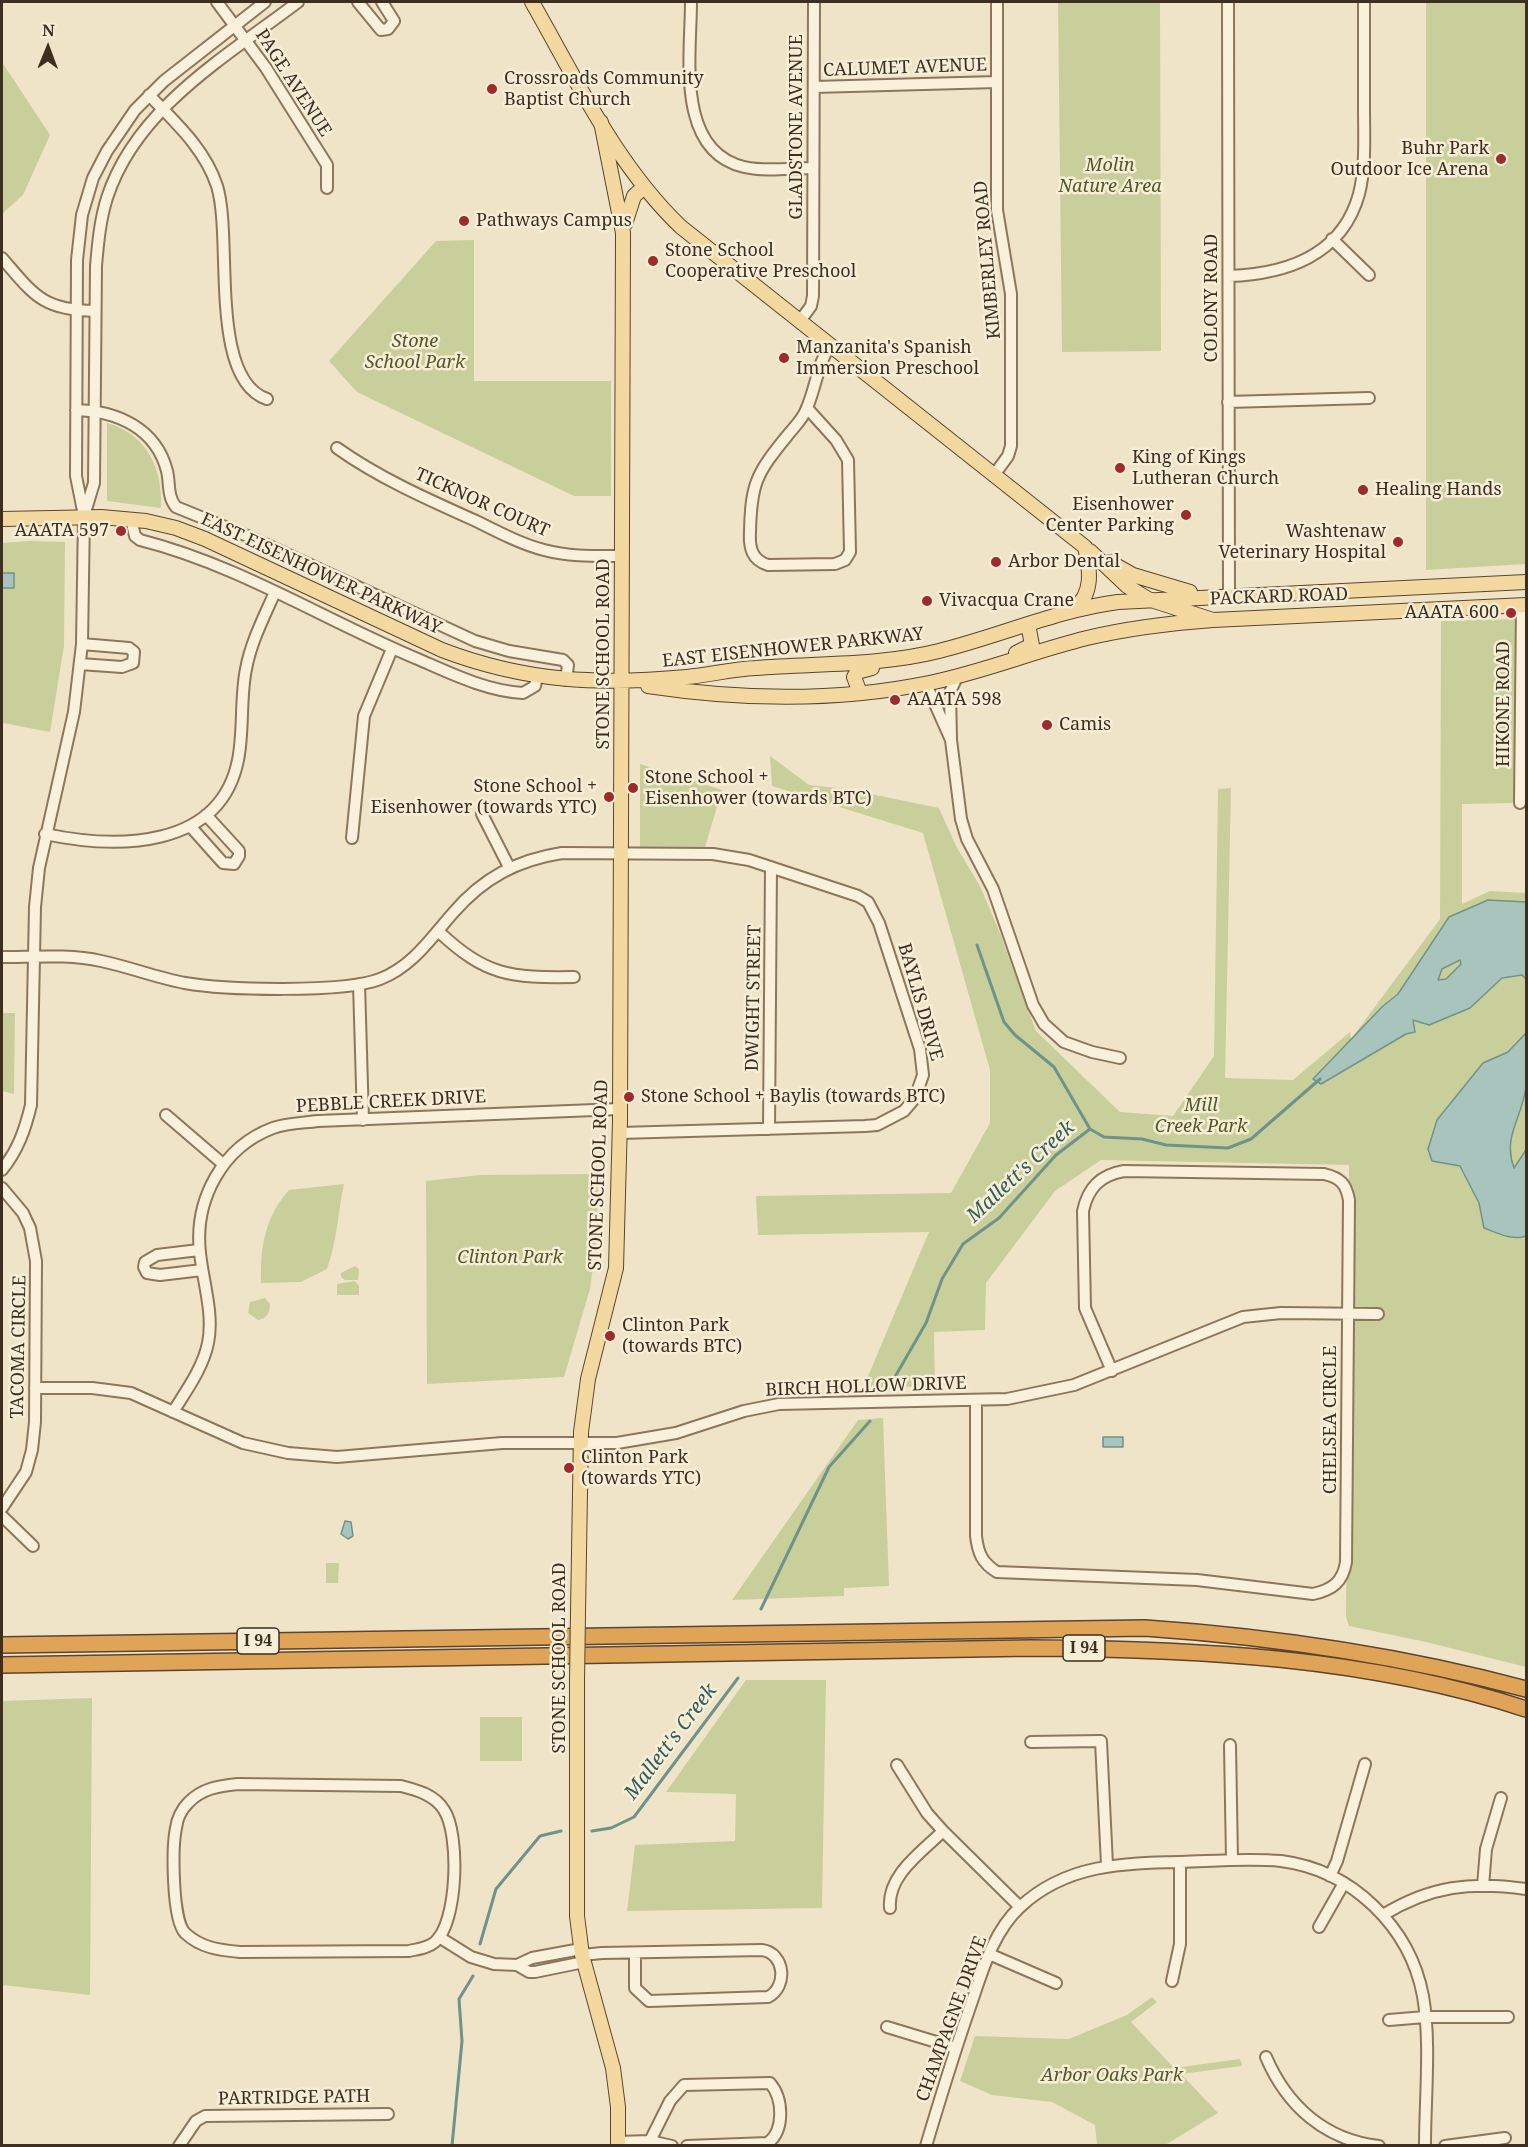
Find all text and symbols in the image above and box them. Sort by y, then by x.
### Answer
north arrow [18,18,78,78]
text: N [42,19,55,41]
street label: PAGE AVENUE [250,25,336,141]
street label: GLADSTONE AVENUE [786,34,808,220]
street label: CALUMET AVENUE [823,54,987,82]
place label: Crossroads Community Baptist Church [504,68,704,110]
marker: Crossroads Community Baptist Church [485,82,499,96]
place label: Buhr Park Outdoor Ice Arena [1331,138,1489,180]
marker: Buhr Park Outdoor Ice Arena [1494,152,1508,166]
park label: Molin Nature Area [1058,155,1162,198]
street label: KIMBERLEY ROAD [970,180,1006,340]
place label: Pathways Campus [476,210,632,232]
marker: Pathways Campus [457,214,471,228]
street label: COLONY ROAD [1201,234,1223,362]
place label: Stone School Cooperative Preschool [665,240,856,282]
marker: Stone School Cooperative Preschool [646,254,660,268]
park label: Stone School Park [365,331,465,374]
place label: Manzanita's Spanish Immersion Preschool [796,337,979,380]
marker: Manzanita's Spanish Immersion Preschool [777,351,791,365]
place label: King of Kings Lutheran Church [1132,447,1279,490]
marker: King of Kings Lutheran Church [1113,461,1127,475]
street label: TICKNOR COURT [412,464,552,542]
place label: Healing Hands [1375,479,1502,501]
marker: Healing Hands [1356,483,1370,497]
place label: Eisenhower Center Parking [1046,494,1174,536]
marker: Eisenhower Center Parking [1179,508,1193,522]
street label: EAST EISENHOWER PARKWAY [197,509,445,639]
place label: AAATA 597 [15,520,109,542]
place label: Washtenaw Veterinary Hospital [1218,521,1386,564]
marker: AAATA 597 [114,524,128,538]
marker: Washtenaw Veterinary Hospital [1391,535,1405,549]
place label: Arbor Dental [1008,551,1120,573]
marker: Arbor Dental [989,555,1003,569]
street label: STONE SCHOOL ROAD [593,558,615,750]
street label: PACKARD ROAD [1209,584,1349,610]
place label: Vivacqua Crane [939,590,1074,612]
marker: Vivacqua Crane [920,594,934,608]
place label: AAATA 600 [1405,602,1499,624]
marker: AAATA 600 [1504,606,1518,620]
street label: EAST EISENHOWER PARKWAY [661,624,925,672]
street label: HIKONE ROAD [1493,641,1515,767]
place label: AAATA 598 [907,689,1001,711]
marker: AAATA 598 [888,693,902,707]
place label: Camis [1059,714,1111,736]
marker: Camis [1040,718,1054,732]
place label: Stone School + Eisenhower (towards BTC) [645,767,872,810]
place label: Stone School + Eisenhower (towards YTC) [370,776,597,818]
marker: Stone School + Eisenhower (towards BTC) [626,781,640,795]
marker: Stone School + Eisenhower (towards YTC) [602,790,616,804]
street label: DWIGHT STREET [742,924,766,1072]
street label: BAYLIS DRIVE [893,941,947,1063]
street label: STONE SCHOOL ROAD [585,1079,613,1271]
street label: PEBBLE CREEK DRIVE [295,1086,487,1118]
place label: Stone School + Baylis (towards BTC) [641,1086,945,1108]
marker: Stone School + Baylis (towards BTC) [622,1090,636,1104]
park label: Mill Creek Park [1155,1095,1247,1138]
water label: Mallett's Creek [962,1116,1080,1228]
park label: Clinton Park [457,1247,563,1269]
street label: TACOMA CIRCLE [7,1275,31,1419]
place label: Clinton Park (towards BTC) [622,1315,742,1358]
marker: Clinton Park (towards BTC) [603,1329,617,1343]
street label: CHELSEA CIRCLE [1320,1346,1342,1494]
street label: BIRCH HOLLOW DRIVE [765,1373,967,1401]
place label: Clinton Park (towards YTC) [581,1447,701,1490]
marker: Clinton Park (towards YTC) [562,1461,576,1475]
street label: STONE SCHOOL ROAD [549,1562,571,1754]
road number: I 94 [237,1628,279,1654]
road number: I 94 [1063,1635,1105,1661]
water label: Mallett's Creek [620,1679,722,1805]
street label: CHAMPAGNE DRIVE [912,1933,992,2105]
park label: Arbor Oaks Park [1041,2065,1183,2087]
street label: PARTRIDGE PATH [218,2086,370,2110]

